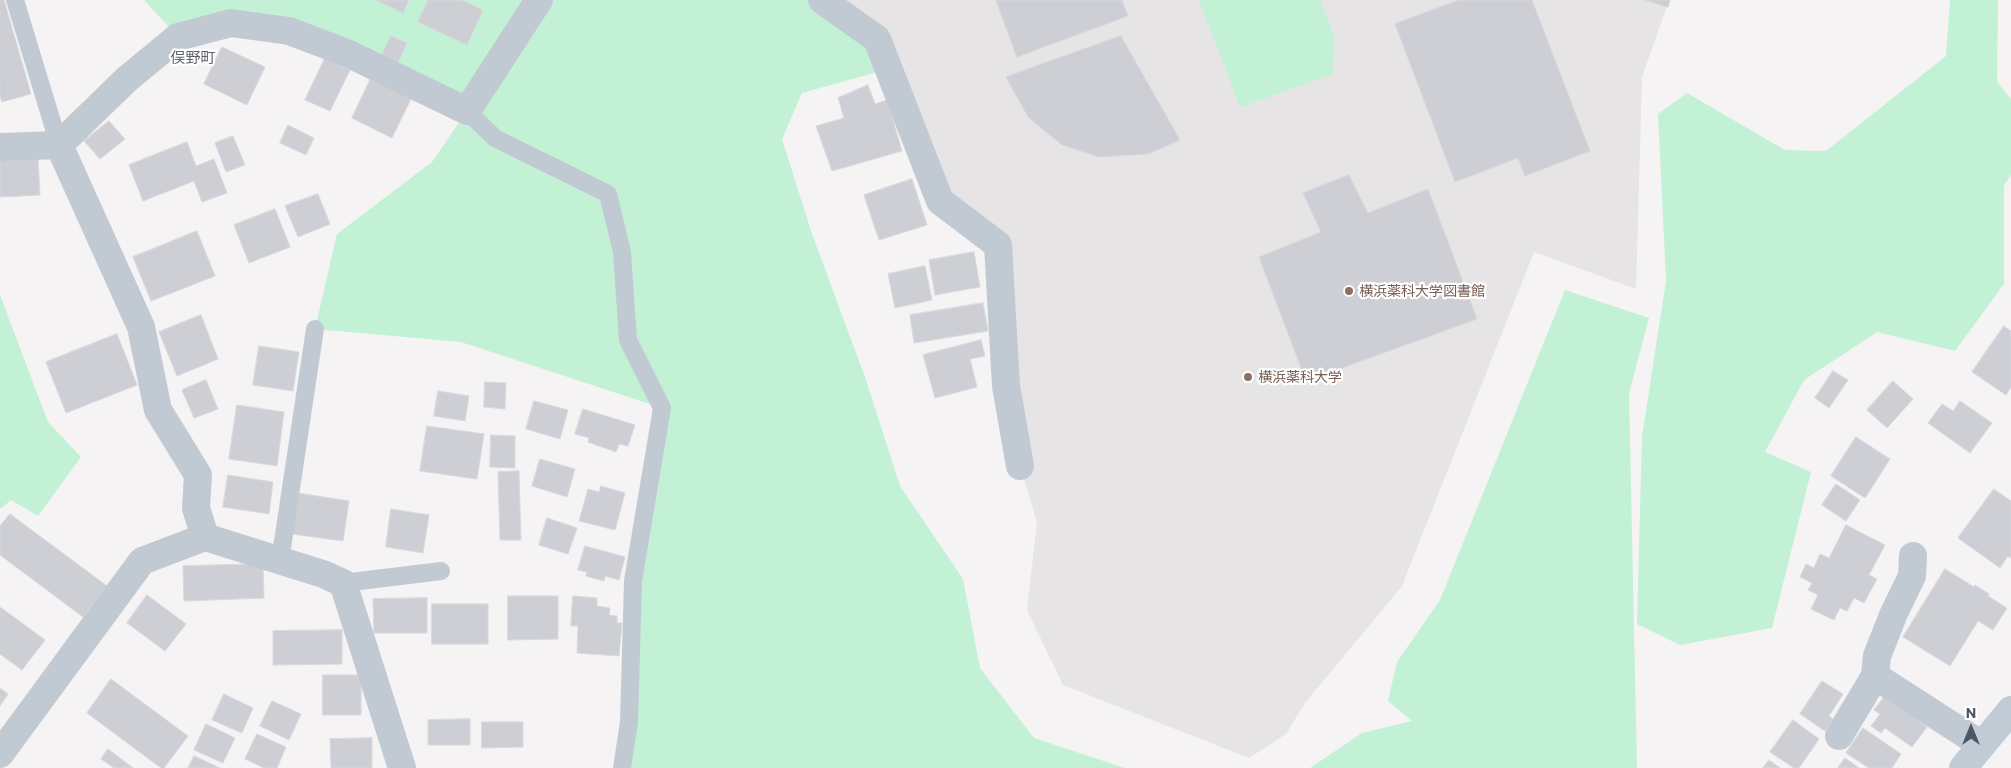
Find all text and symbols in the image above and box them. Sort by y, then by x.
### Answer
district label: 俣野町 [171,49,215,67]
place label: 横浜薬科大学図書館 [1359,283,1485,299]
marker: 横浜薬科大学図書館 [1343,285,1355,297]
place label: 横浜薬科大学 [1258,369,1342,385]
marker: 横浜薬科大学 [1242,371,1254,383]
north arrow [1946,703,1996,753]
text: N [1966,704,1976,721]

